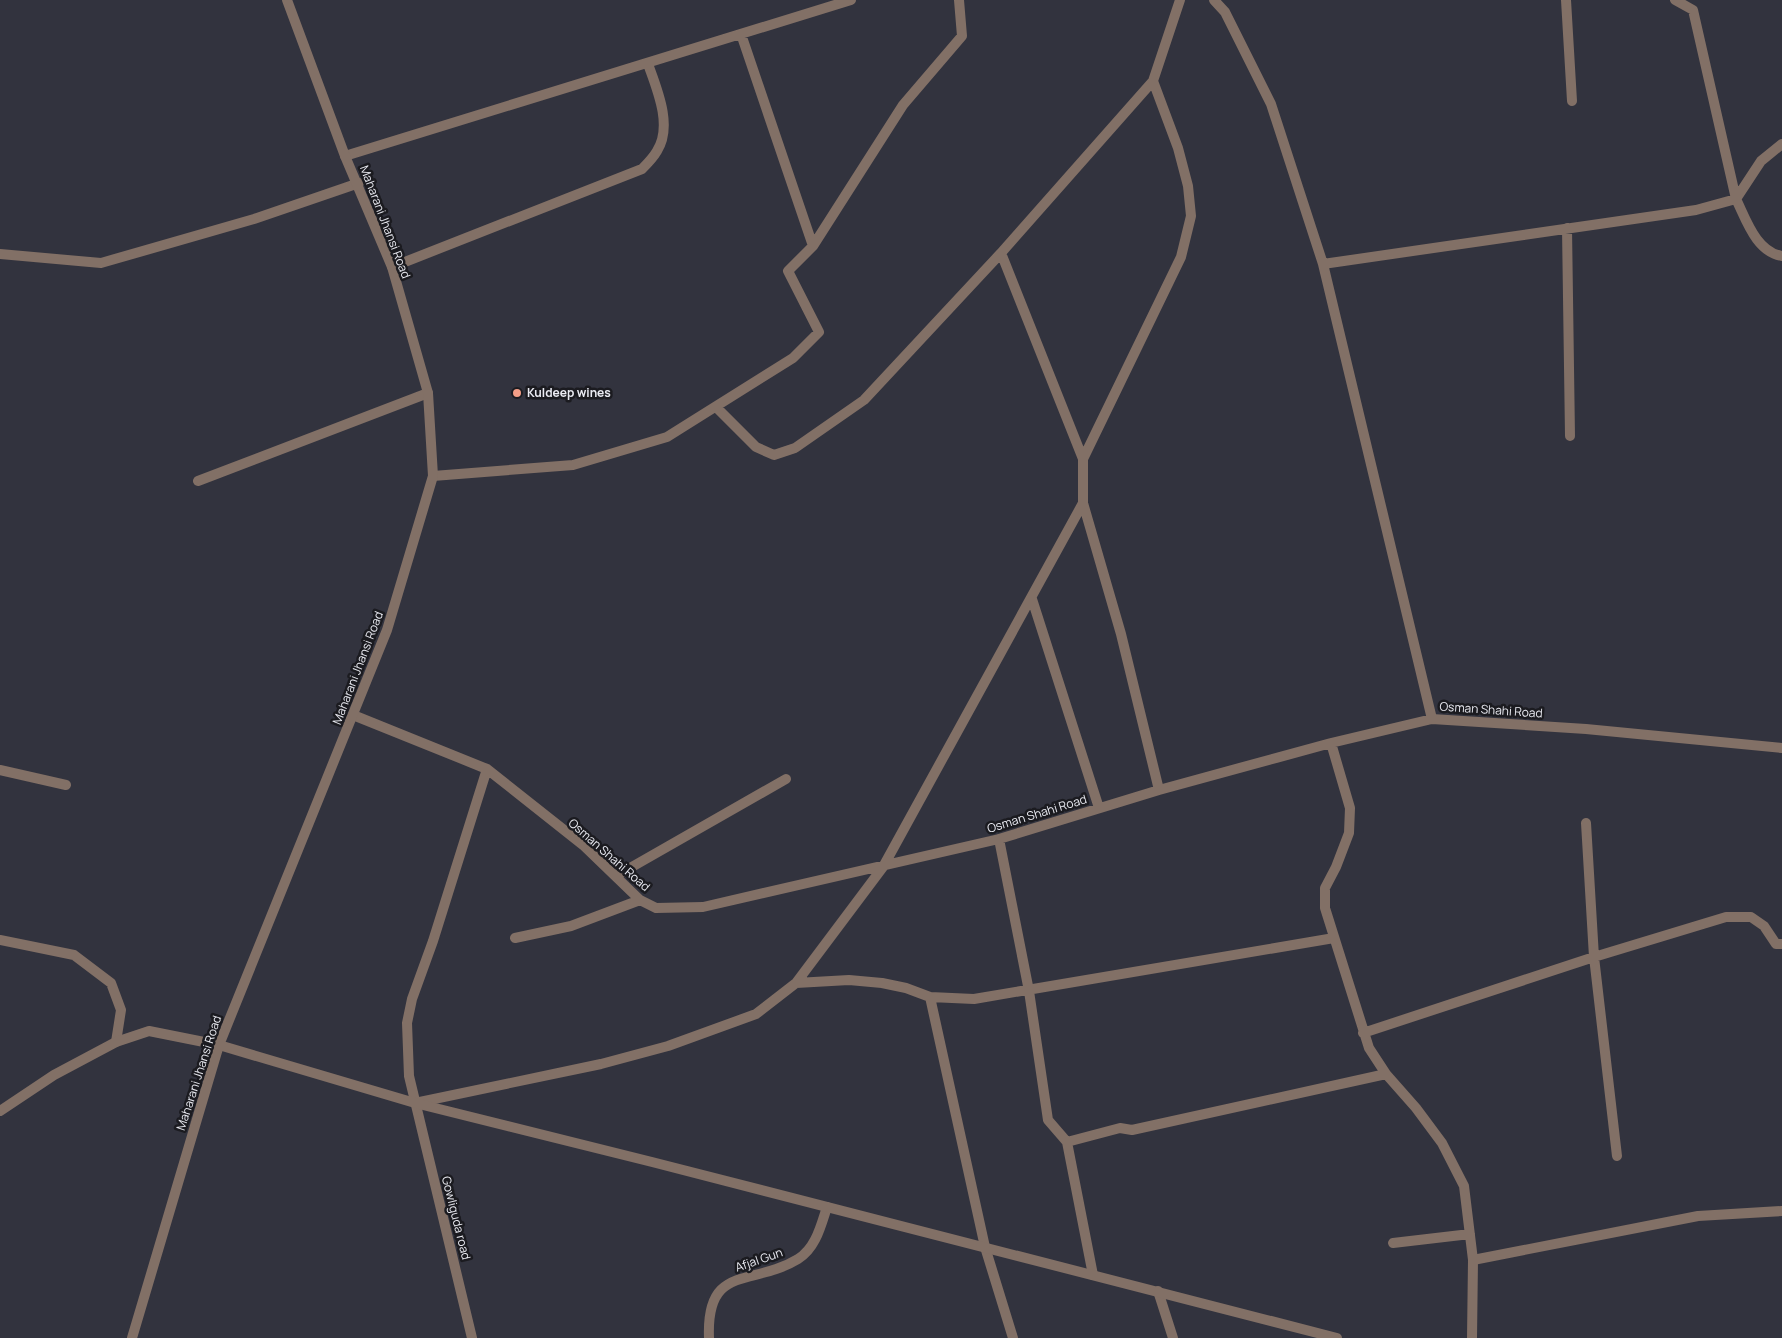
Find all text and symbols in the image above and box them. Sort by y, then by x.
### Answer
street label: Maharani Jhansi Road [356,163,415,281]
place label: Kuldeep wines [527,384,611,401]
marker: Kuldeep wines [511,387,523,399]
street label: Maharani Jhansi Road [328,609,387,727]
street label: Osman Shahi Road [1439,697,1543,722]
street label: Osman Shahi Road [985,790,1089,837]
street label: Osman Shahi Road [565,814,654,895]
street label: Maharani Jhansi Road [172,1013,225,1133]
street label: Gowliguda road [438,1174,475,1261]
street label: Afjal Gun [733,1243,785,1276]

